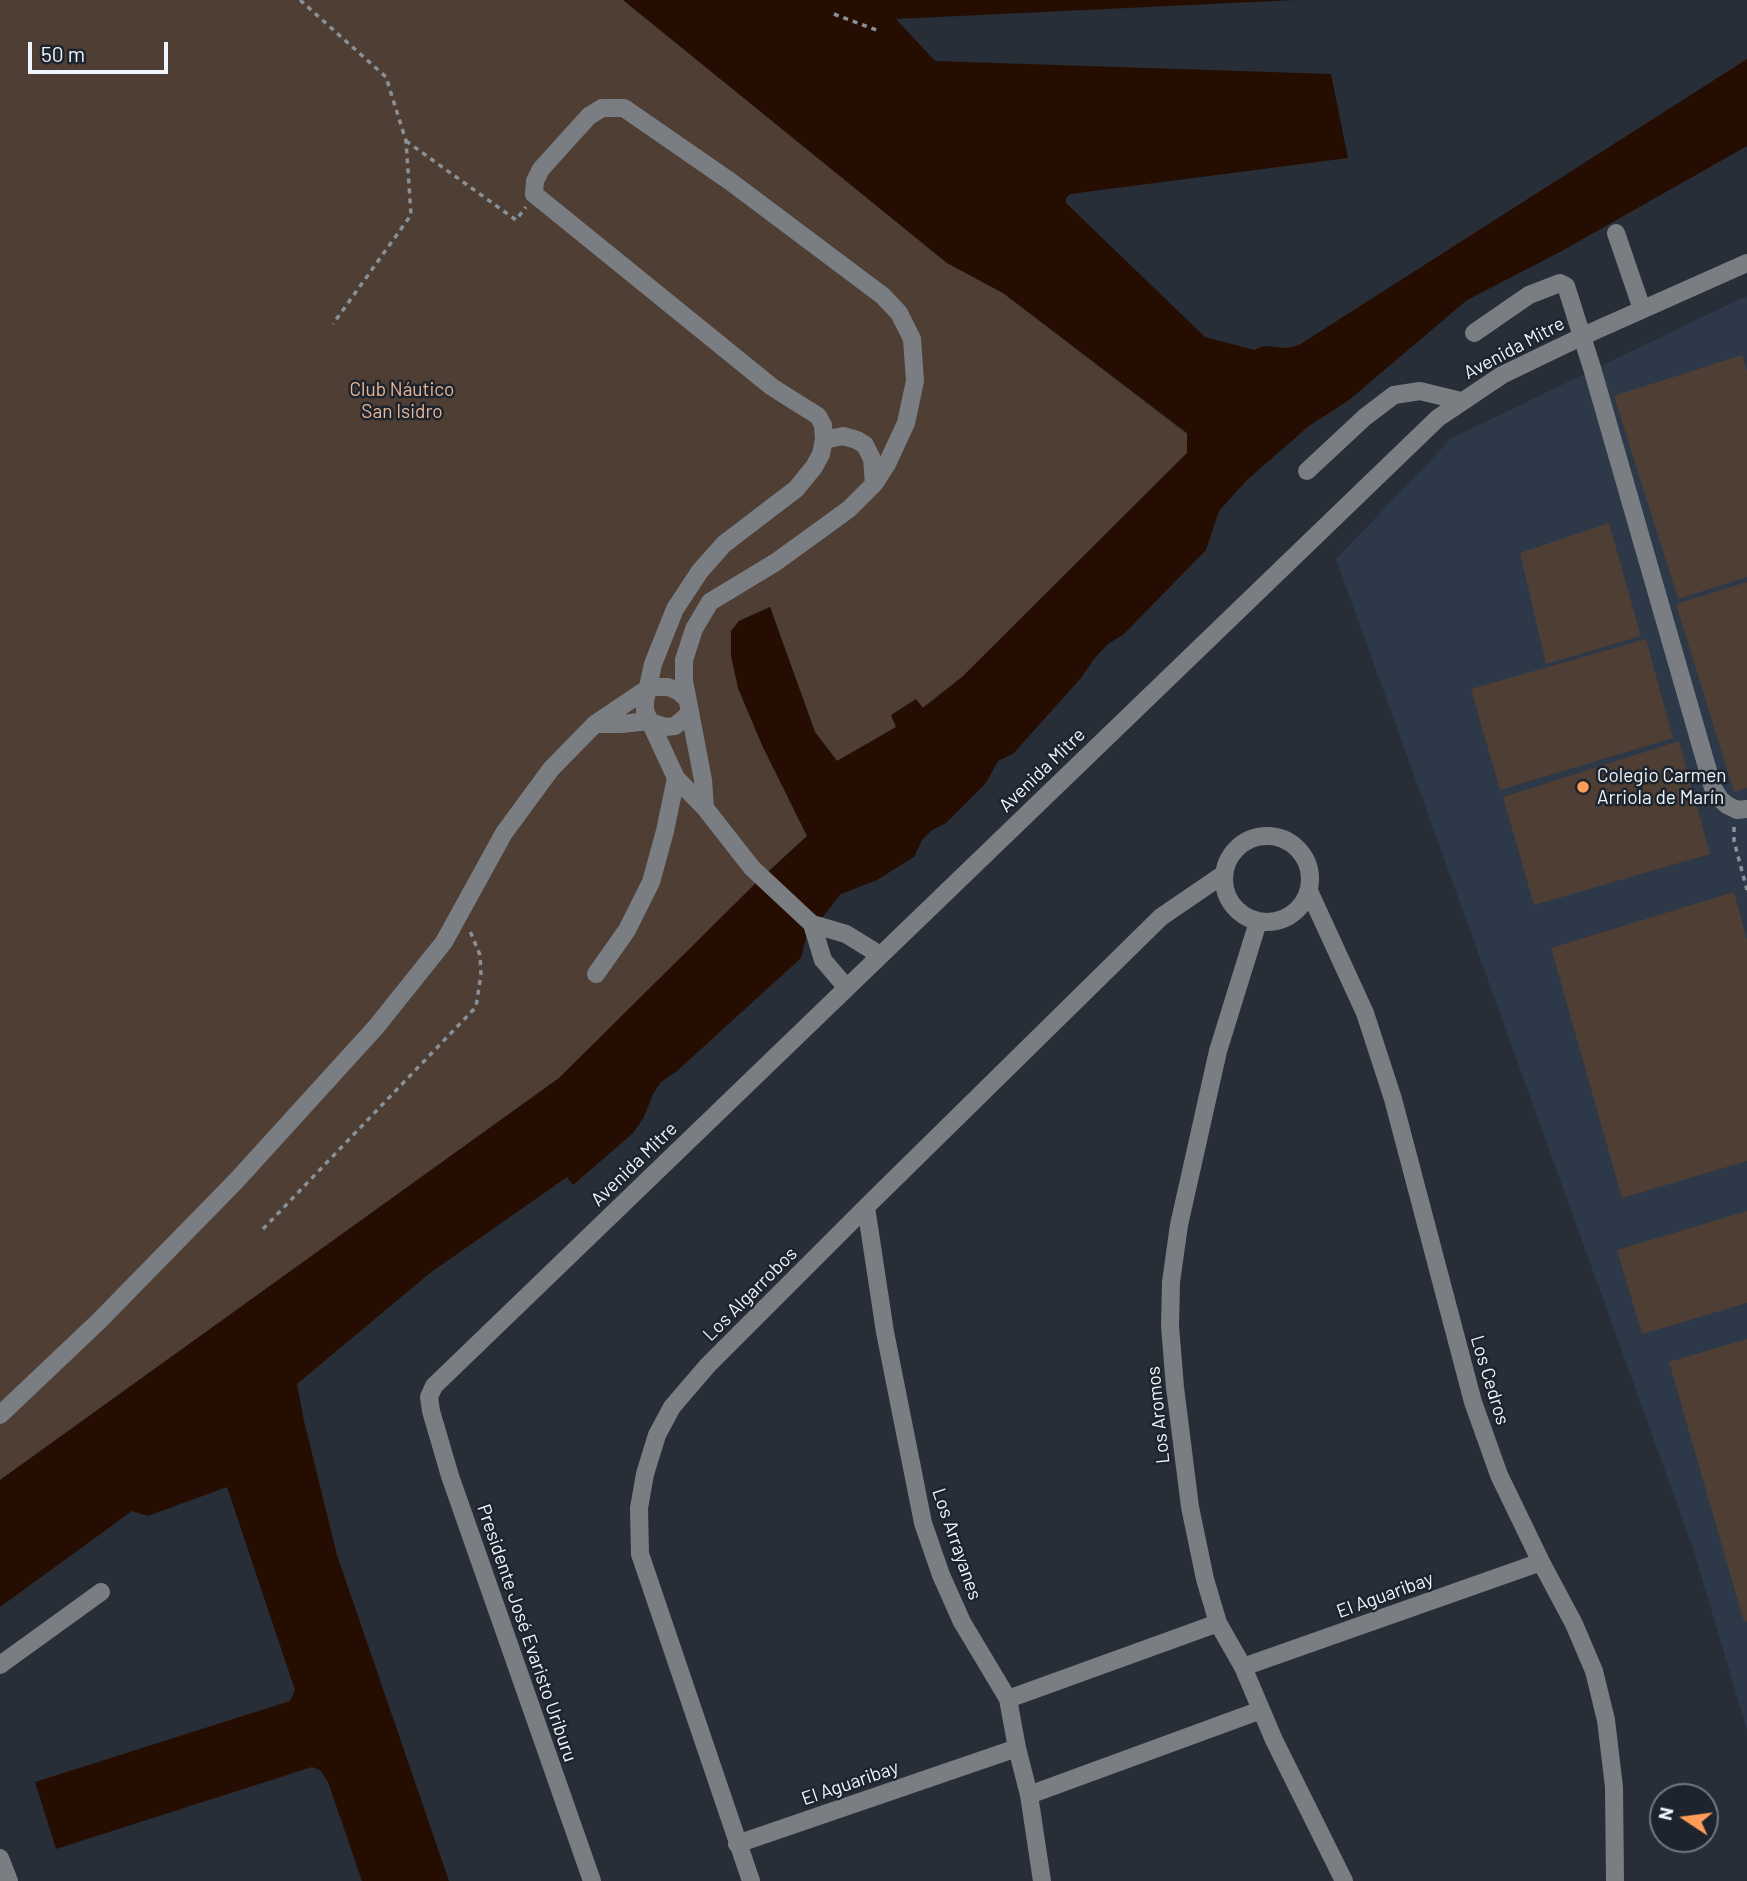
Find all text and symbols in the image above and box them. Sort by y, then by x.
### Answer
scale bar [32,28,172,72]
text: 50 m [41,41,85,66]
street label: Avenida Mitre [1460,312,1568,384]
park label: Club Náutico San Isidro [350,379,454,423]
street label: Avenida Mitre [994,723,1090,817]
place label: Colegio Carmen Arriola de Marín [1597,765,1727,809]
marker: Colegio Carmen Arriola de Marín [1575,779,1591,795]
street label: Avenida Mitre [586,1117,682,1211]
street label: Los Algarrobos [698,1242,802,1346]
street label: Los Cedros [1466,1332,1514,1428]
street label: Los Aromos [1142,1365,1174,1465]
street label: Los Arrayanes [927,1485,987,1603]
street label: Presidente José Evaristo Uriburu [472,1501,582,1765]
street label: El Aguaribay [1333,1567,1437,1623]
street label: El Aguaribay [798,1756,902,1810]
north arrow [1649,1783,1719,1853]
text: N [1652,1805,1678,1822]

